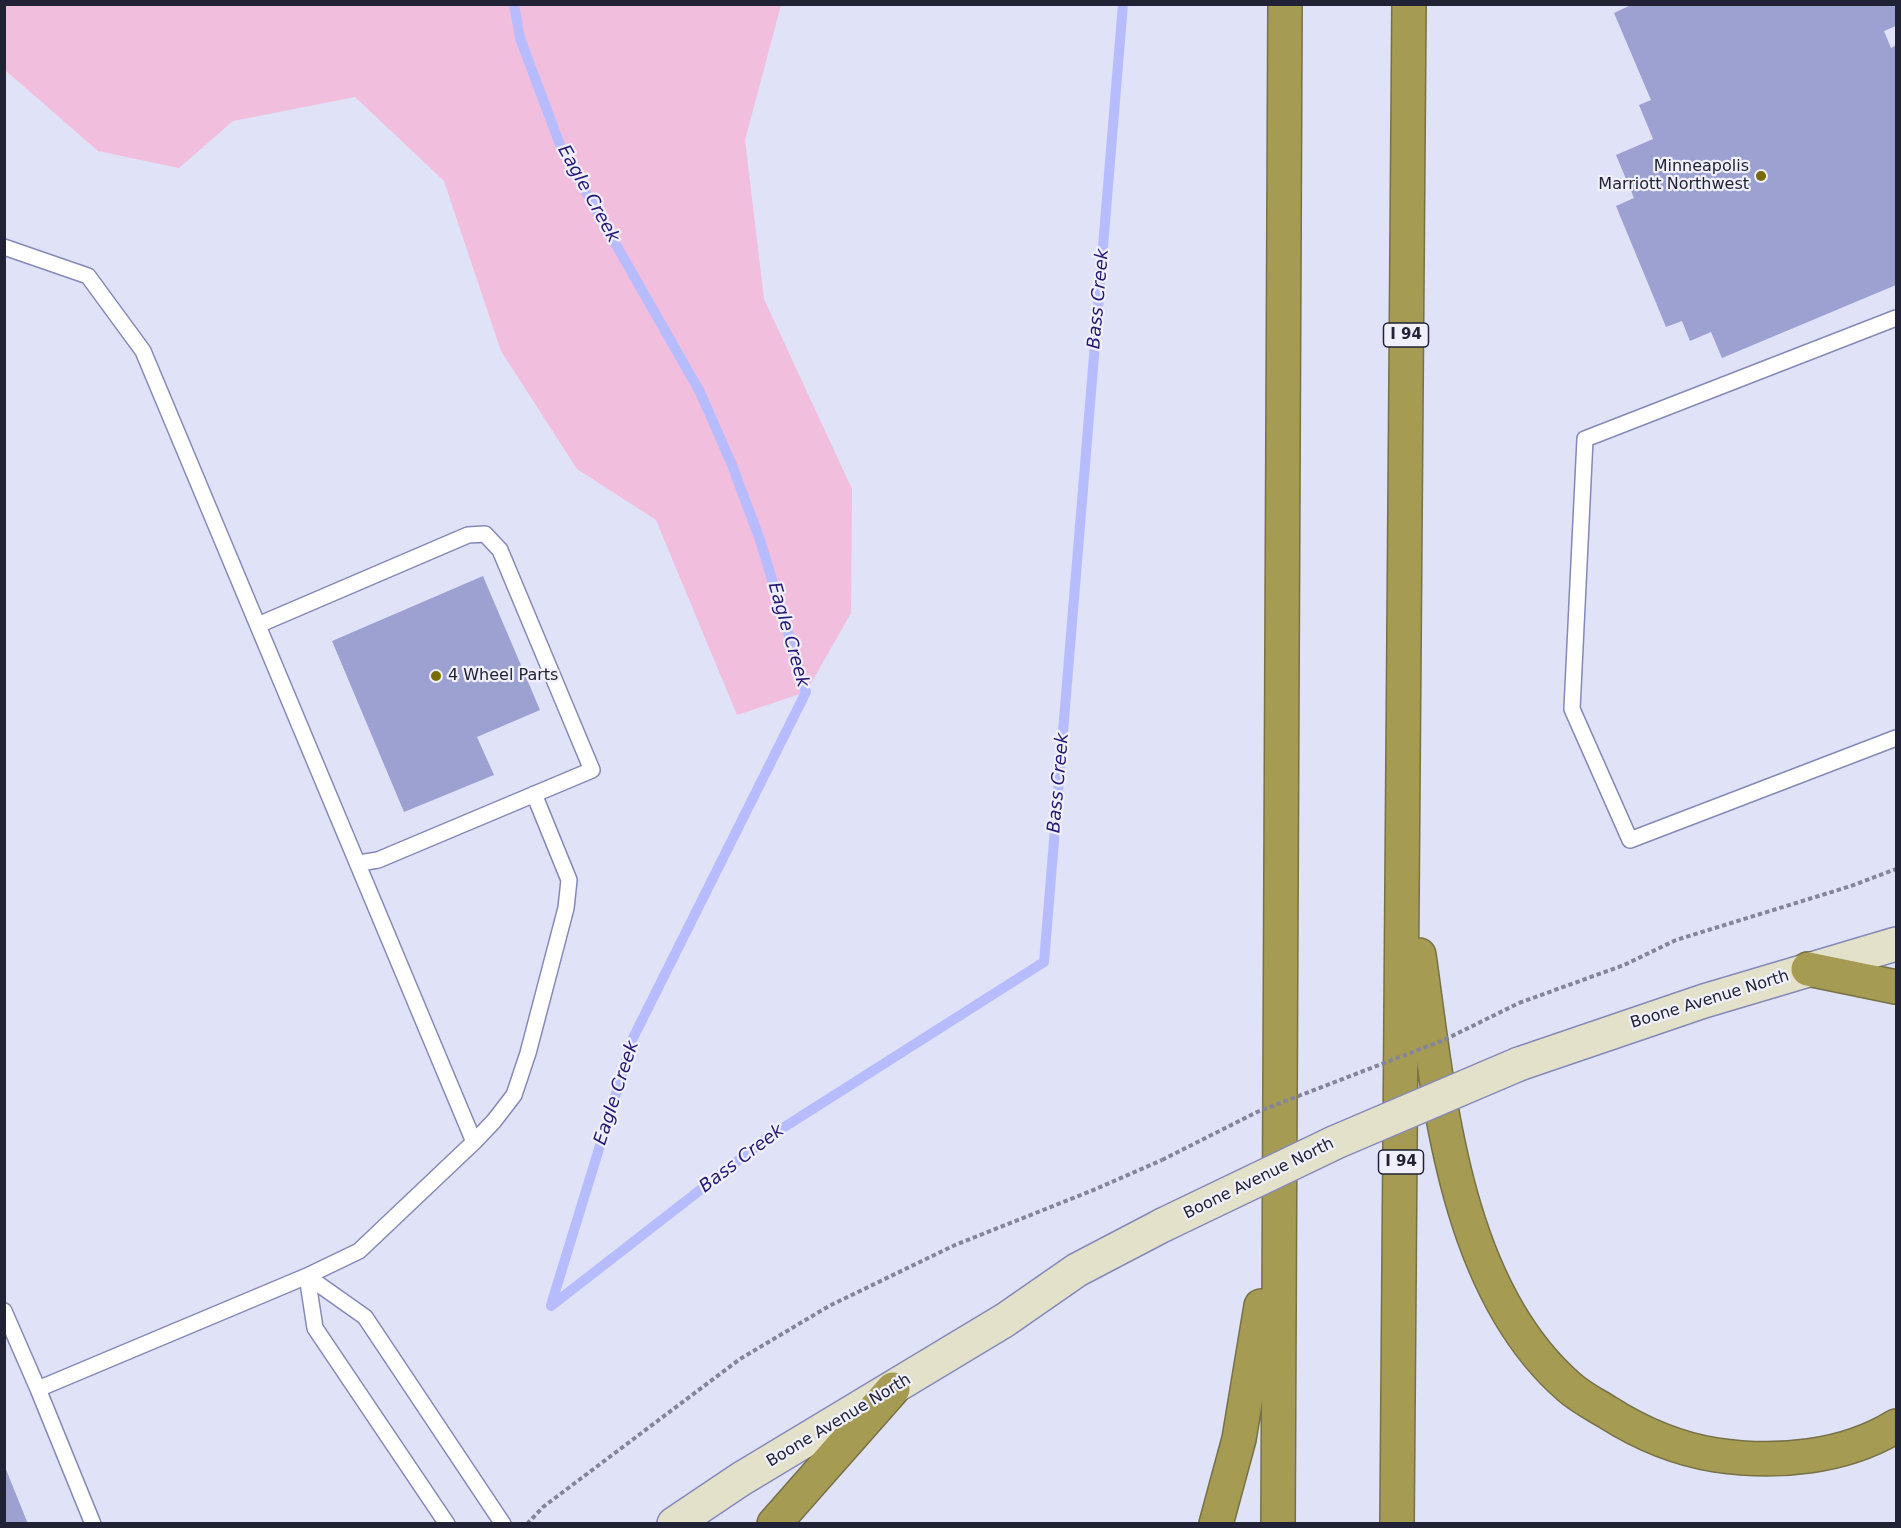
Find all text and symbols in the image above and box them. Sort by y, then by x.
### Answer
water label: Eagle Creek [552,141,624,247]
place label: Minneapolis Marriott Northwest [1598,157,1749,195]
marker: Minneapolis Marriott Northwest [1754,169,1768,183]
water label: Bass Creek [1084,248,1114,350]
road number: I 94 [1384,323,1428,347]
water label: Eagle Creek [763,580,813,690]
place label: 4 Wheel Parts [448,666,558,686]
marker: 4 Wheel Parts [429,669,443,683]
water label: Bass Creek [1044,732,1074,834]
street label: Boone Avenue North [1628,967,1792,1033]
water label: Eagle Creek [590,1038,644,1148]
water label: Bass Creek [695,1120,789,1198]
street label: Boone Avenue North [1181,1134,1337,1224]
road number: I 94 [1378,1150,1424,1174]
street label: Boone Avenue North [763,1370,915,1472]

